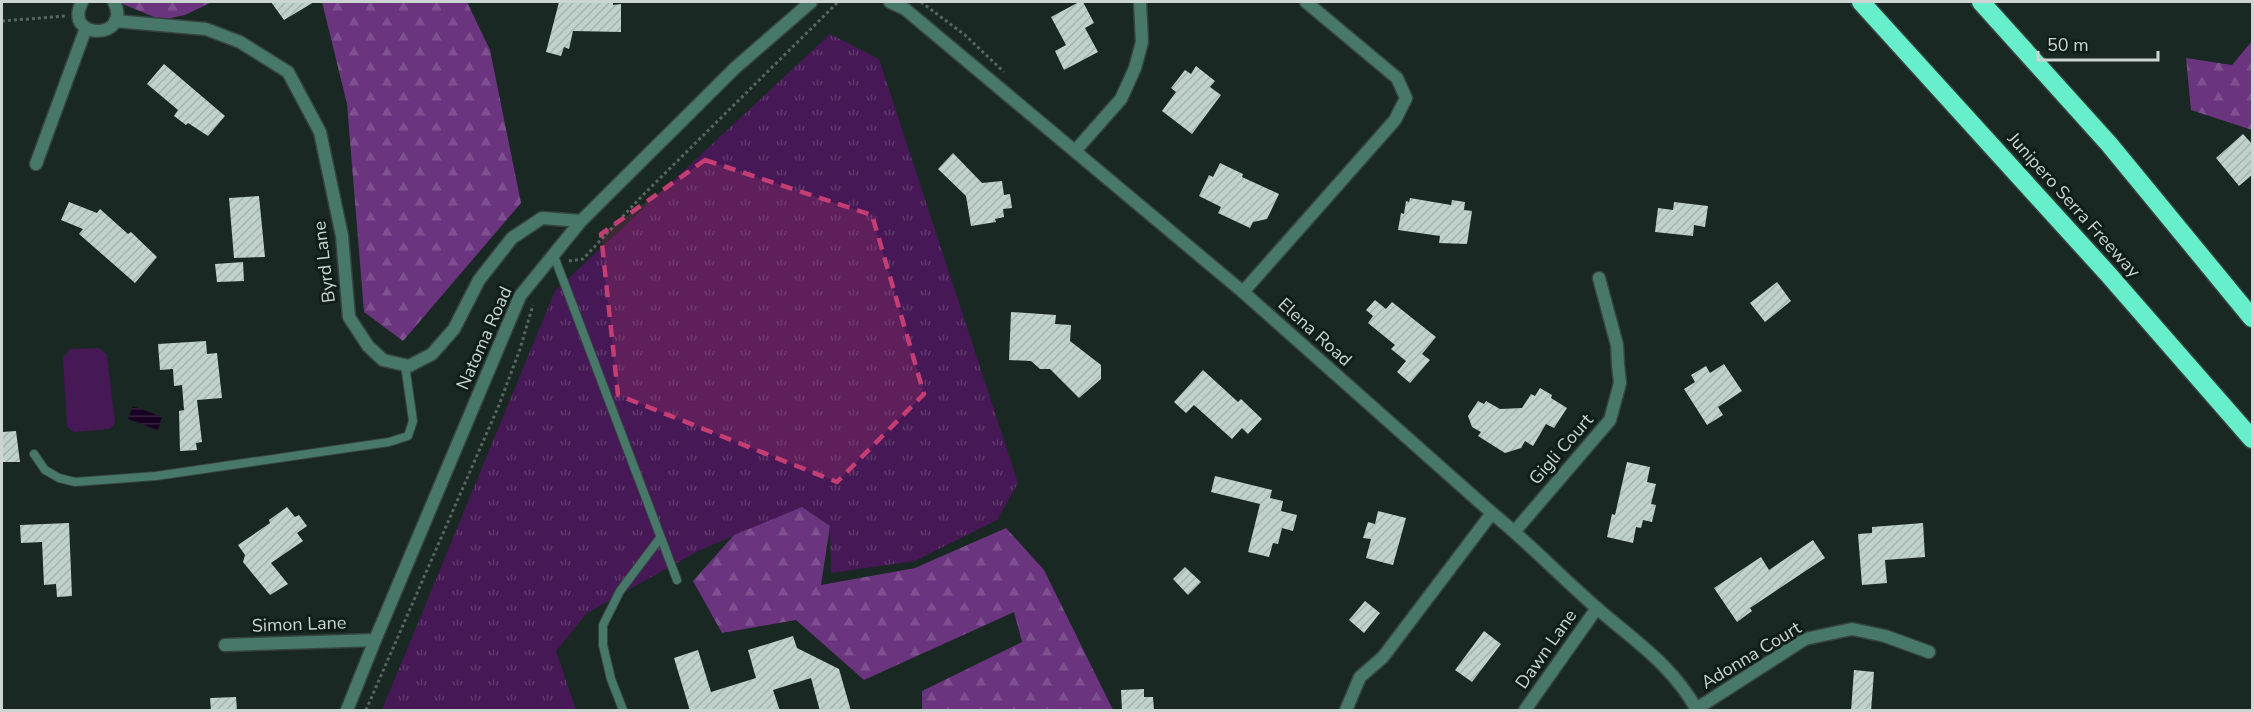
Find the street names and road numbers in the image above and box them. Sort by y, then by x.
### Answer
street label: Junipero Serra Freeway [2002,126,2146,283]
street label: Byrd Lane [307,220,341,304]
street label: Natoma Road [451,283,517,393]
street label: Elena Road [1273,292,1357,372]
street label: Gigli Court [1523,408,1599,490]
street label: Dawn Lane [1510,604,1582,694]
street label: Simon Lane [251,610,347,638]
street label: Adonna Court [1696,615,1806,694]

